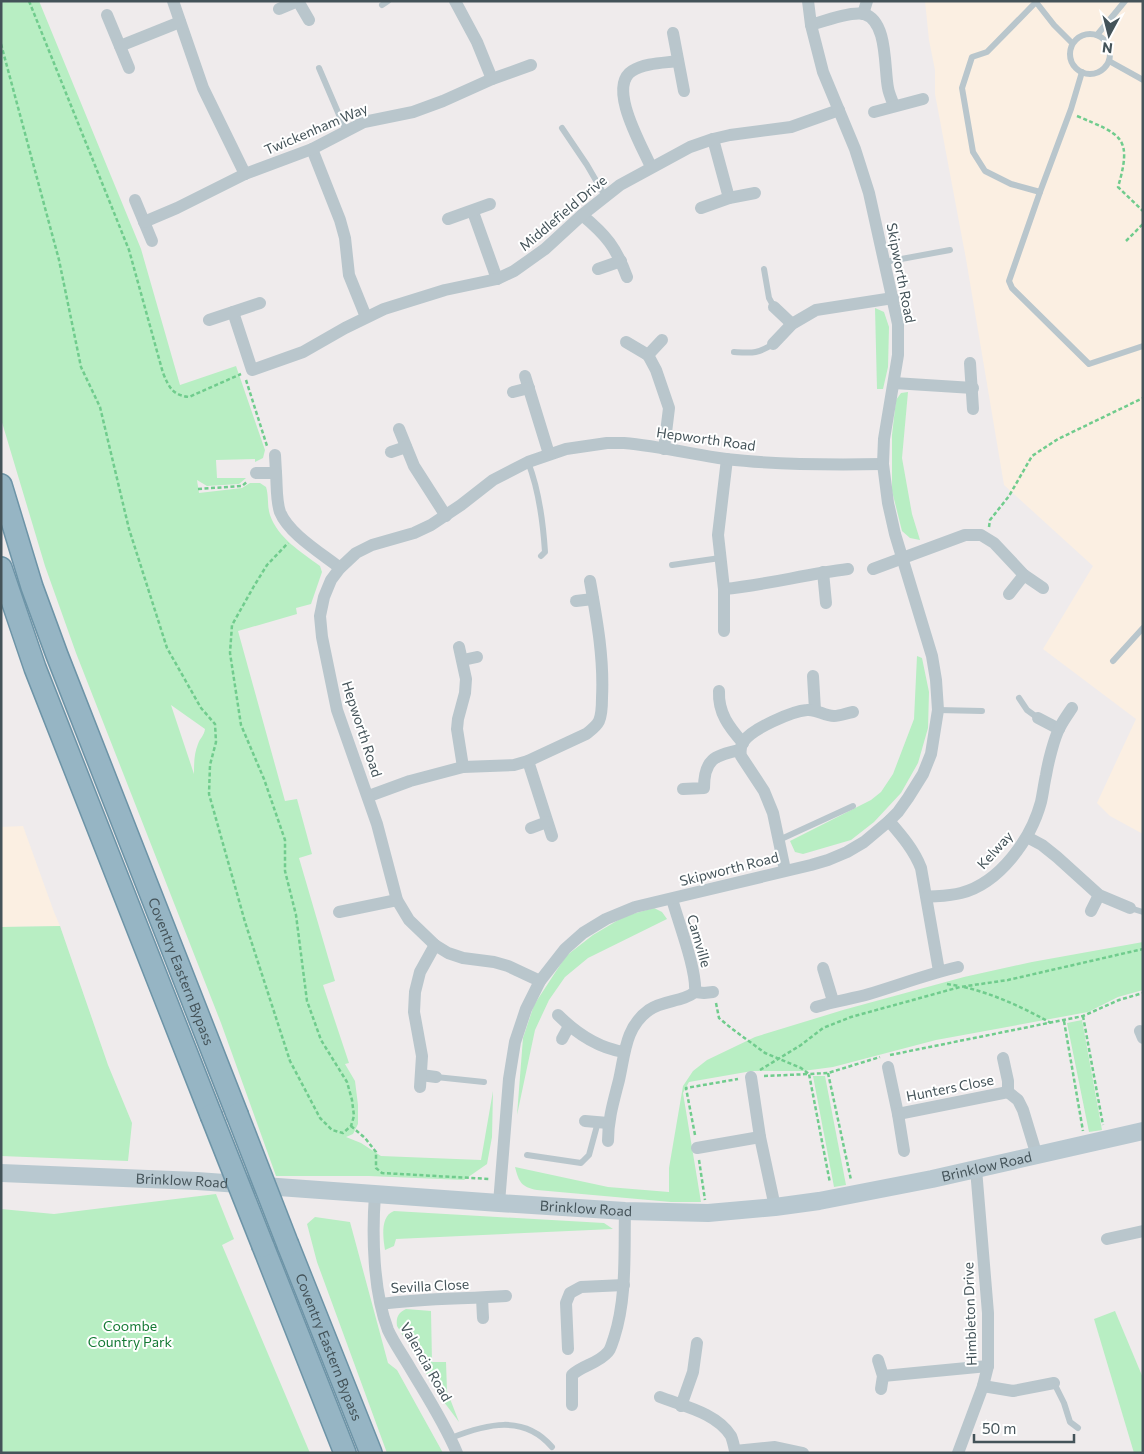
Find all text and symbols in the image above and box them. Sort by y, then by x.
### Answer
north arrow [1084,10,1134,60]
text: N [1101,39,1114,57]
street label: Twickenham Way [262,99,370,158]
street label: Middlefield Drive [516,171,610,254]
street label: Skipworth Road [883,221,920,324]
street label: Hepworth Road [655,423,757,454]
street label: Hepworth Road [339,679,386,779]
street label: Kelway [973,827,1016,872]
street label: Skipworth Road [678,848,780,889]
street label: Coventry Eastern Bypass [145,895,218,1048]
street label: Camville [684,912,715,969]
street label: Hunters Close [905,1071,995,1104]
street label: Brinklow Road [940,1148,1033,1185]
street label: Brinklow Road [135,1170,229,1191]
street label: Brinklow Road [539,1197,632,1219]
street label: Himbleton Drive [959,1262,980,1366]
street label: Coventry Eastern Bypass [292,1271,366,1423]
street label: Sevilla Close [390,1275,470,1296]
park label: Coombe Country Park [88,1317,173,1350]
street label: Valencia Road [397,1319,456,1404]
scale bar [974,1412,1074,1444]
text: 50 m [982,1419,1016,1437]

